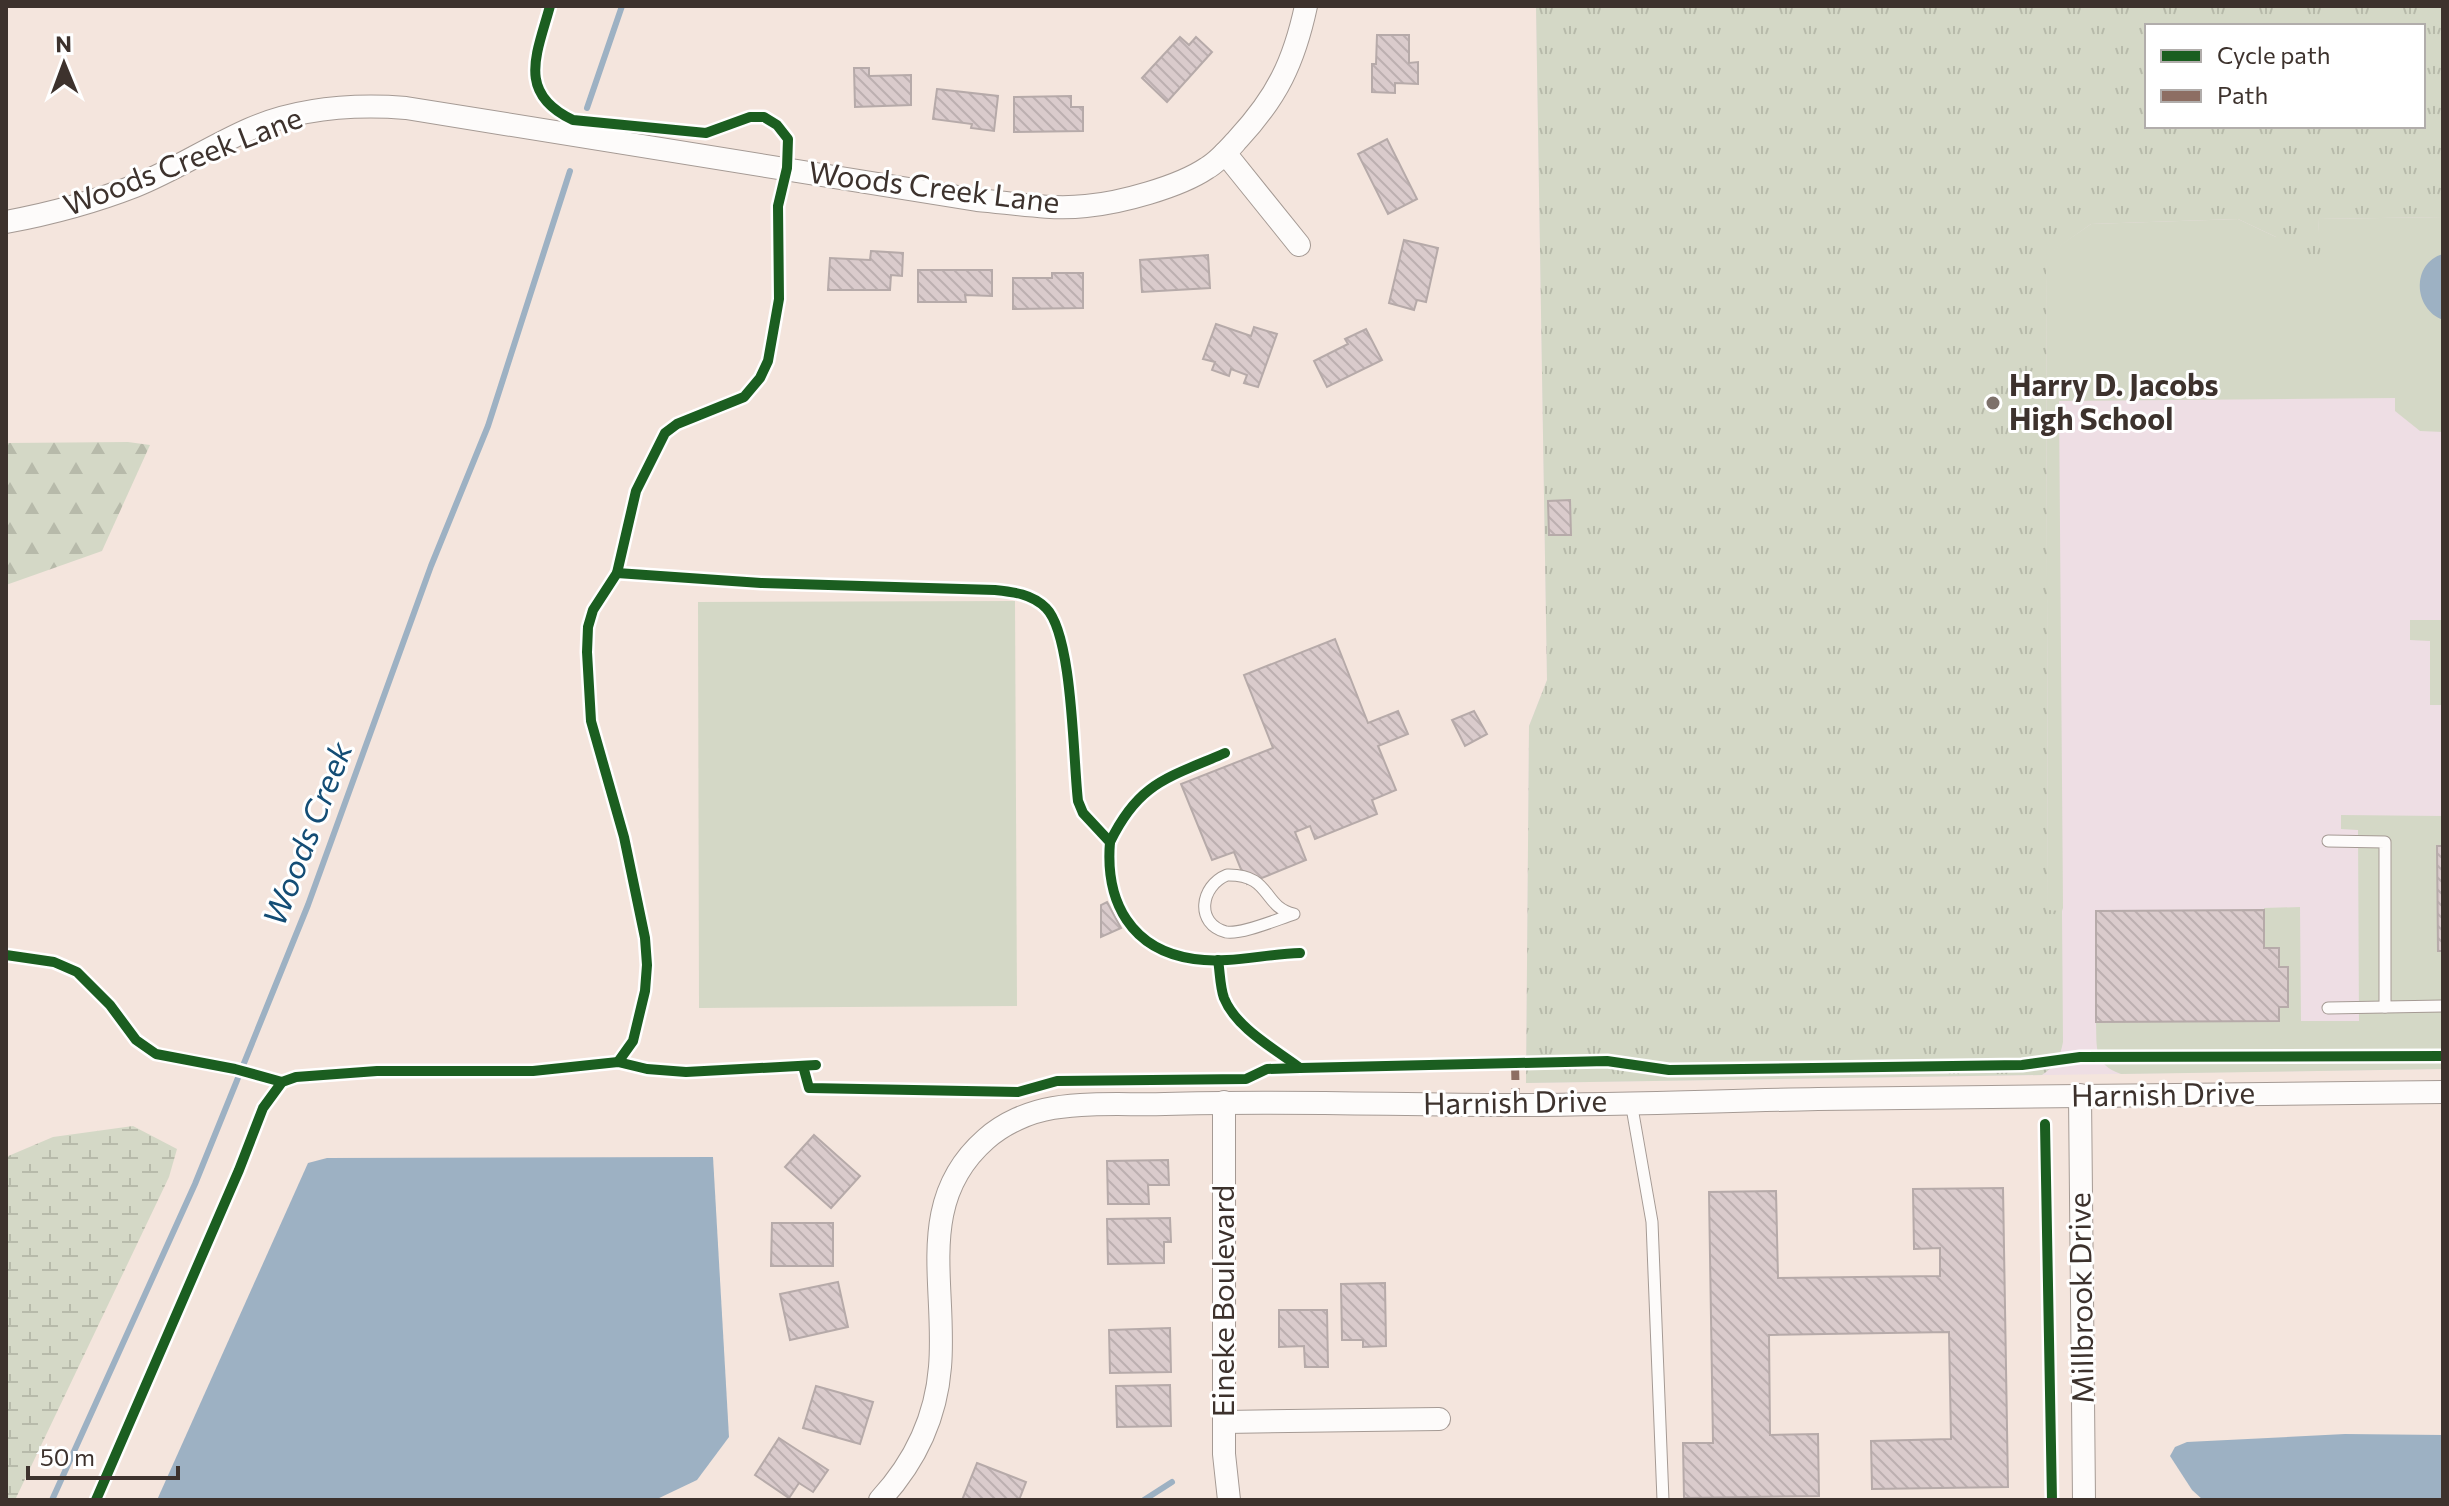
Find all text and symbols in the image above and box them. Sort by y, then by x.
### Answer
north arrow [24,24,104,104]
legend [2145,24,2425,128]
text: N [55,30,72,57]
text: Cycle path [2217,40,2331,69]
text: Path [2217,80,2268,109]
street label: Woods Creek Lane [58,97,307,222]
street label: Woods Creek Lane [807,152,1062,219]
place label: Harry D. Jacobs High School [2009,365,2219,436]
marker: Harry D. Jacobs High School [1984,394,2002,412]
water label: Woods Creek [253,735,360,931]
street label: Harnish Drive [2071,1072,2255,1113]
street label: Harnish Drive [1423,1080,1607,1121]
street label: Eineke Boulevard [1203,1185,1240,1417]
street label: Millbrook Drive [2059,1192,2100,1404]
scale bar [28,1430,178,1480]
text: 50 m [40,1442,95,1471]

